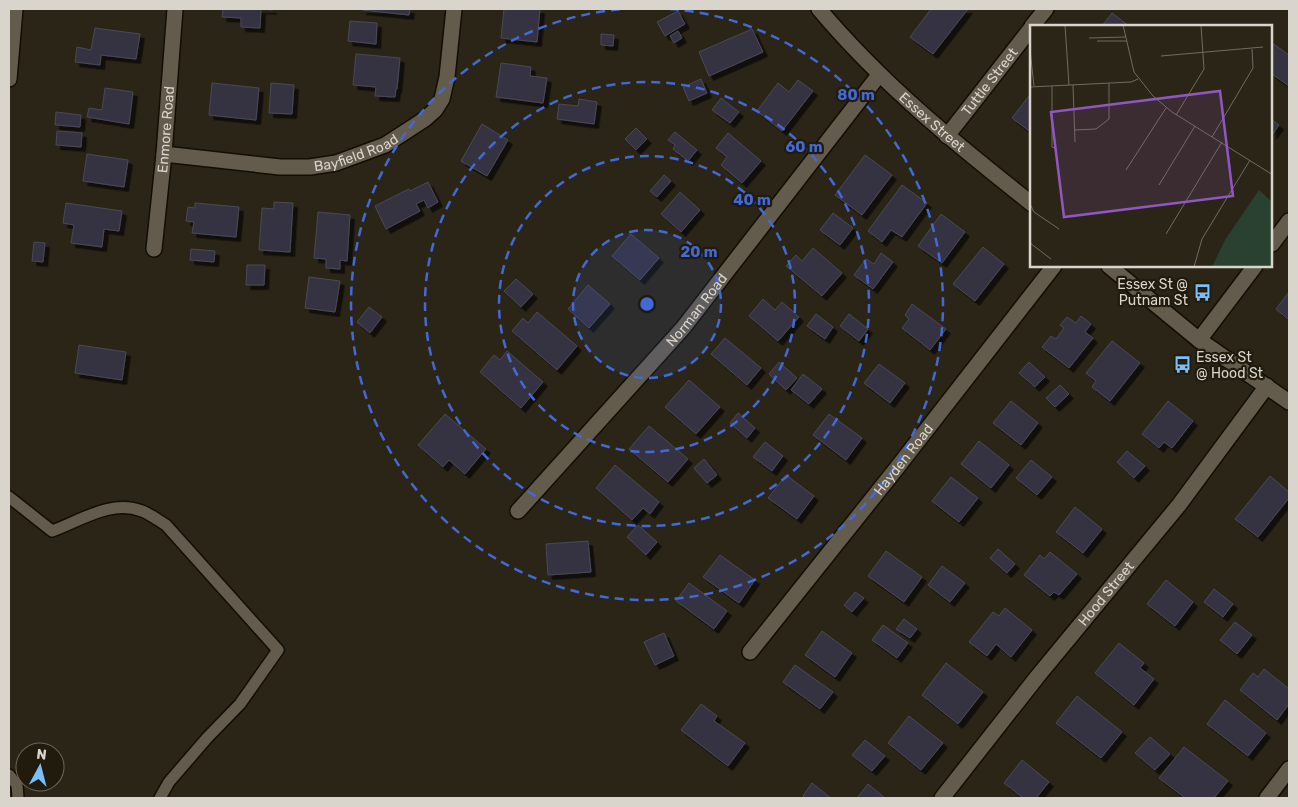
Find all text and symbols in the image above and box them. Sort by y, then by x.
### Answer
inset map [1030,25,1273,268]
street label: Tuttle Street [958,44,1022,119]
street label: Enmore Road [154,85,178,174]
text: 80 m [837,86,875,104]
street label: Essex Street [896,88,969,155]
street label: Bayfield Road [313,130,401,175]
text: 60 m [786,138,822,156]
text: 40 m [733,191,771,209]
text: 20 m [681,243,717,261]
street label: Norman Road [662,270,731,350]
place label: Essex St @ Putnam St [1117,276,1189,309]
bus stop icon: Essex St @ Putnam St [1192,282,1212,302]
centre of rings [638,295,656,313]
place label: Essex St @ Hood St [1196,349,1264,382]
bus stop icon: Essex St @ Hood St [1172,355,1192,375]
street label: Hayden Road [870,420,937,499]
street label: Hood Street [1074,558,1138,629]
north arrow [15,742,65,792]
text: N [35,746,48,764]

